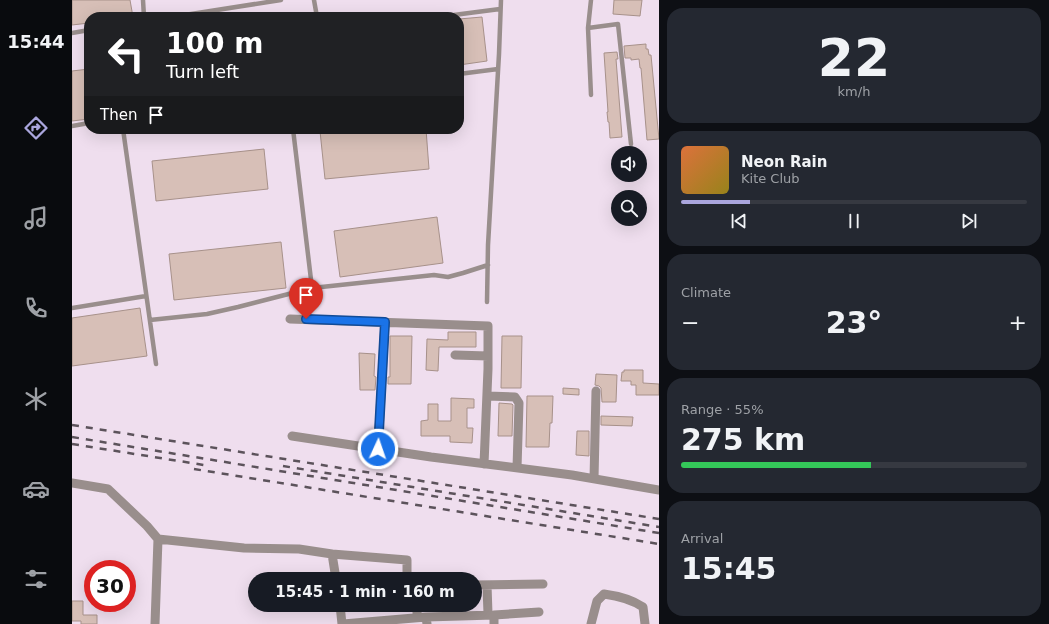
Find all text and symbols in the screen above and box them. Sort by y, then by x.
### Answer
text: 100 m [166,27,263,60]
icon: left [100,28,152,80]
text: 22 [818,28,890,88]
text: 15:44 [7,31,65,52]
text: Turn left [166,61,239,82]
text: km/h [838,84,870,99]
icon: arrive [145,104,167,126]
text: Then [100,106,137,124]
icon: directions [22,114,50,142]
map controls [611,146,647,226]
button: sound [611,146,647,182]
text: Neon Rain [741,153,827,171]
text: Kite Club [741,171,800,186]
button: search [611,190,647,226]
icon: music [22,204,50,232]
icon: previous [728,210,750,232]
icon: pause [843,210,865,232]
icon: next [958,210,980,232]
pin [289,278,323,319]
icon: arrive [295,284,317,306]
text: Climate [681,285,731,300]
icon: phone [22,294,50,322]
text: 23° [826,305,882,340]
text: − [681,310,699,335]
text: + [1009,310,1027,335]
icon: climate [22,385,50,413]
text: Range · 55% [681,402,764,417]
text: 275 km [681,422,805,457]
position arrow [357,428,399,470]
icon: car [22,475,50,503]
text: Arrival [681,531,723,546]
text: 15:45 [681,551,777,586]
speed limit sign: 30 [84,560,136,612]
icon: filters [22,565,50,593]
text: 15:45 · 1 min · 160 m [275,583,455,601]

